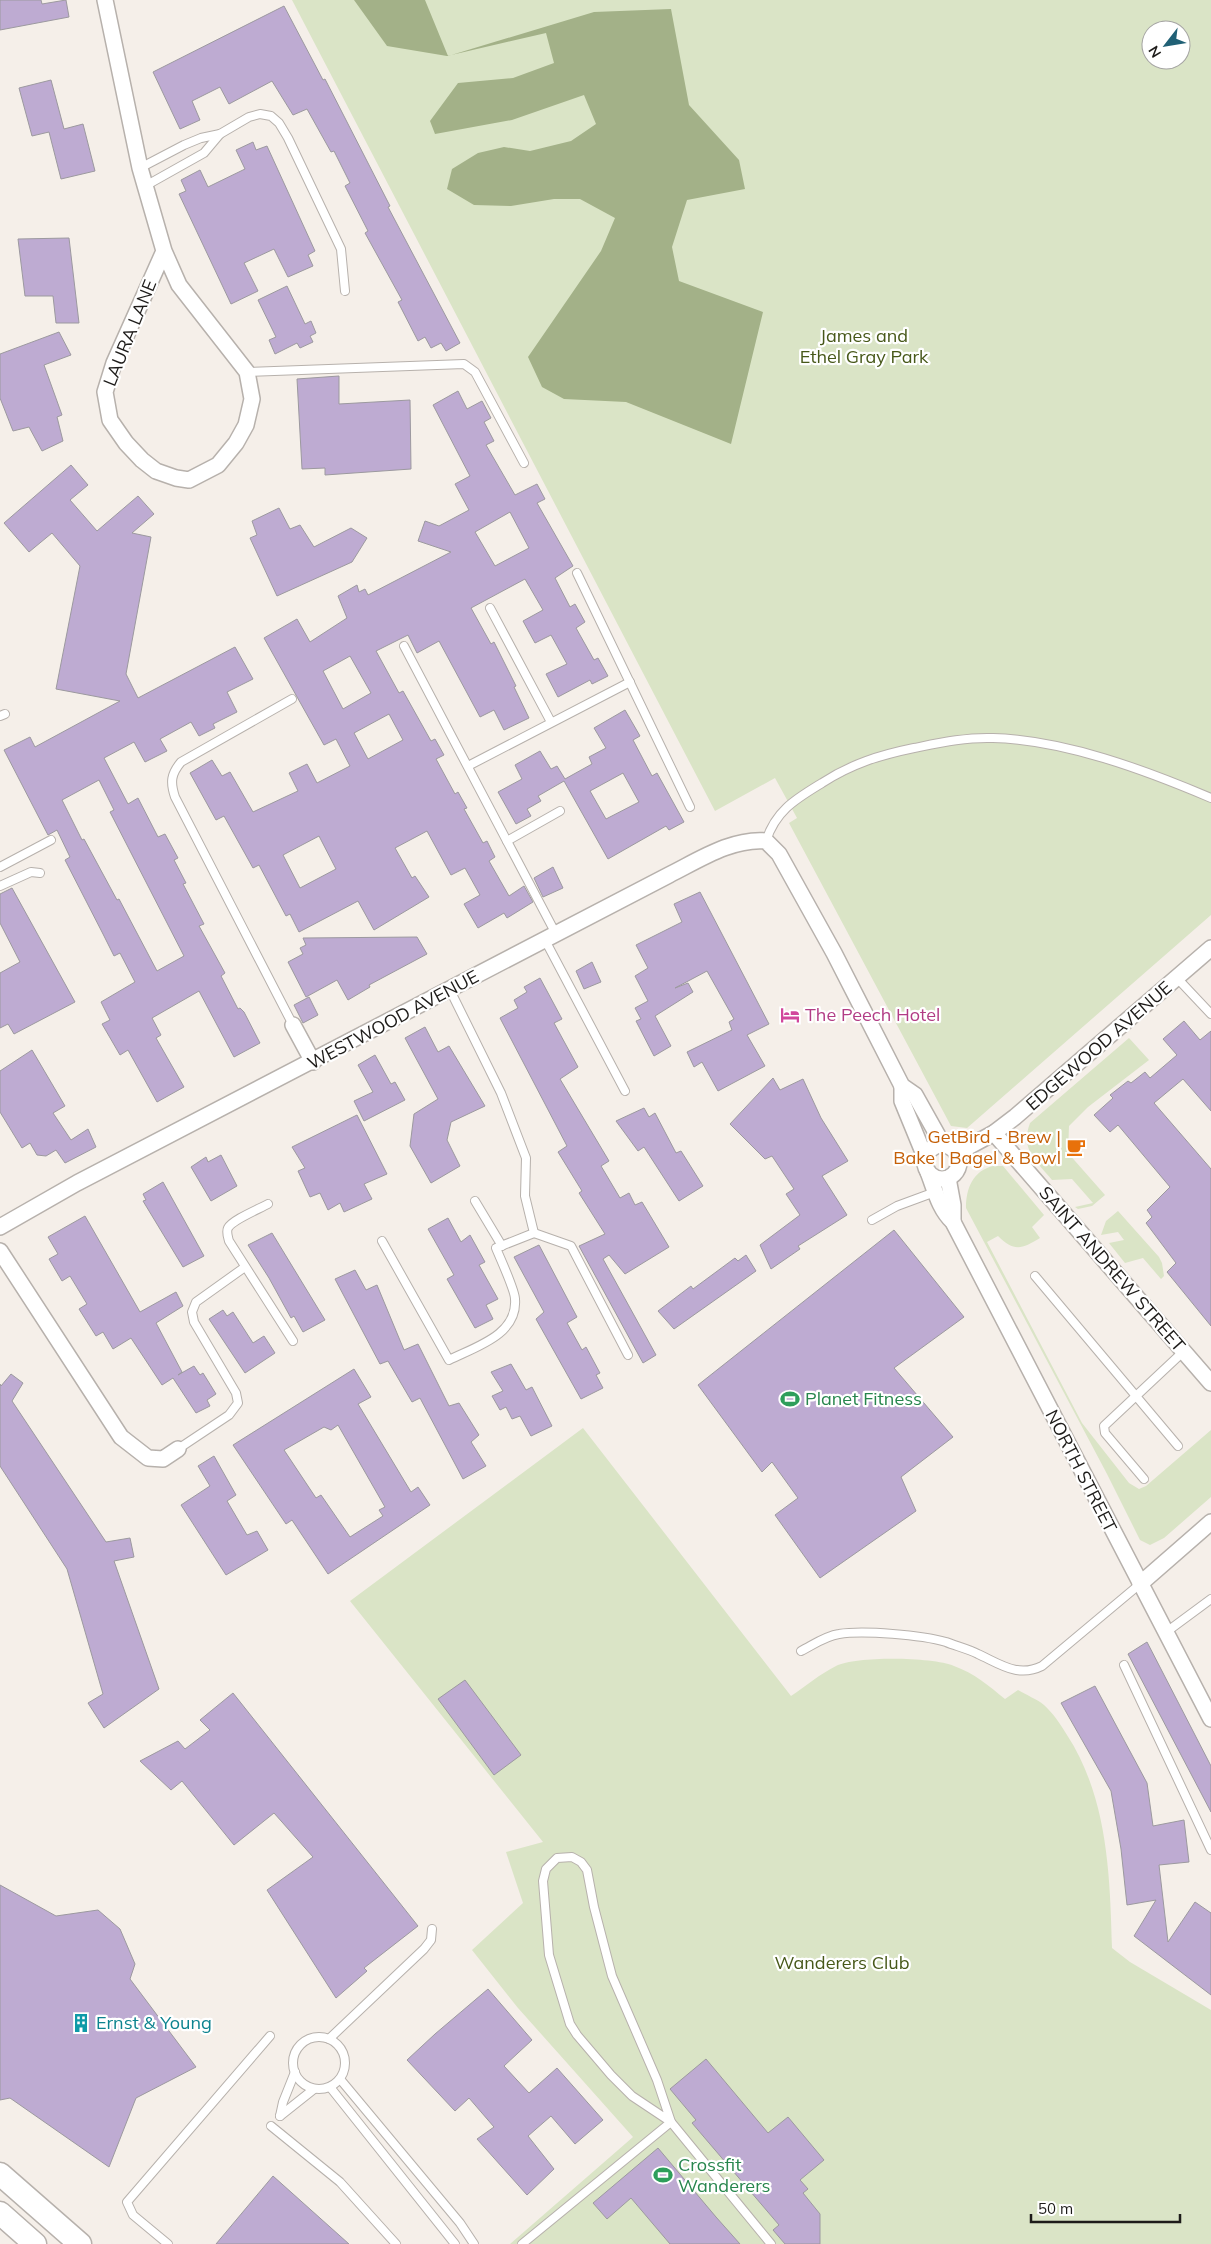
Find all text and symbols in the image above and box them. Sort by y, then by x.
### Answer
north arrow [1141,20,1191,70]
text: N [1144,43,1165,61]
street label: LAURA LANE [98,276,161,389]
park label: James and Ethel Gray Park [800,324,929,368]
street label: WESTWOOD AVENUE [303,965,482,1074]
street label: EDGEWOOD AVENUE [1021,976,1176,1115]
place label: The Peech Hotel [805,1003,940,1026]
hotel icon: The Peech Hotel [779,1004,801,1026]
place label: GetBird - Brew | Bake | Bagel & Bowl [893,1125,1061,1169]
cafe icon: GetBird - Brew | Bake | Bagel & Bowl [1065,1136,1087,1158]
street label: SAINT ANDREW STREET [1034,1181,1191,1356]
place label: Planet Fitness [805,1387,922,1410]
sports icon: Planet Fitness [779,1388,801,1410]
street label: NORTH STREET [1041,1405,1122,1536]
park label: Wanderers Club [775,1951,910,1974]
place label: Ernst & Young [96,2011,212,2034]
building icon: Ernst & Young [70,2012,92,2034]
place label: Crossfit Wanderers [678,2153,771,2197]
sports icon: Crossfit Wanderers [652,2164,674,2186]
scale bar [1031,2192,1180,2224]
text: 50 m [1038,2199,1073,2218]

